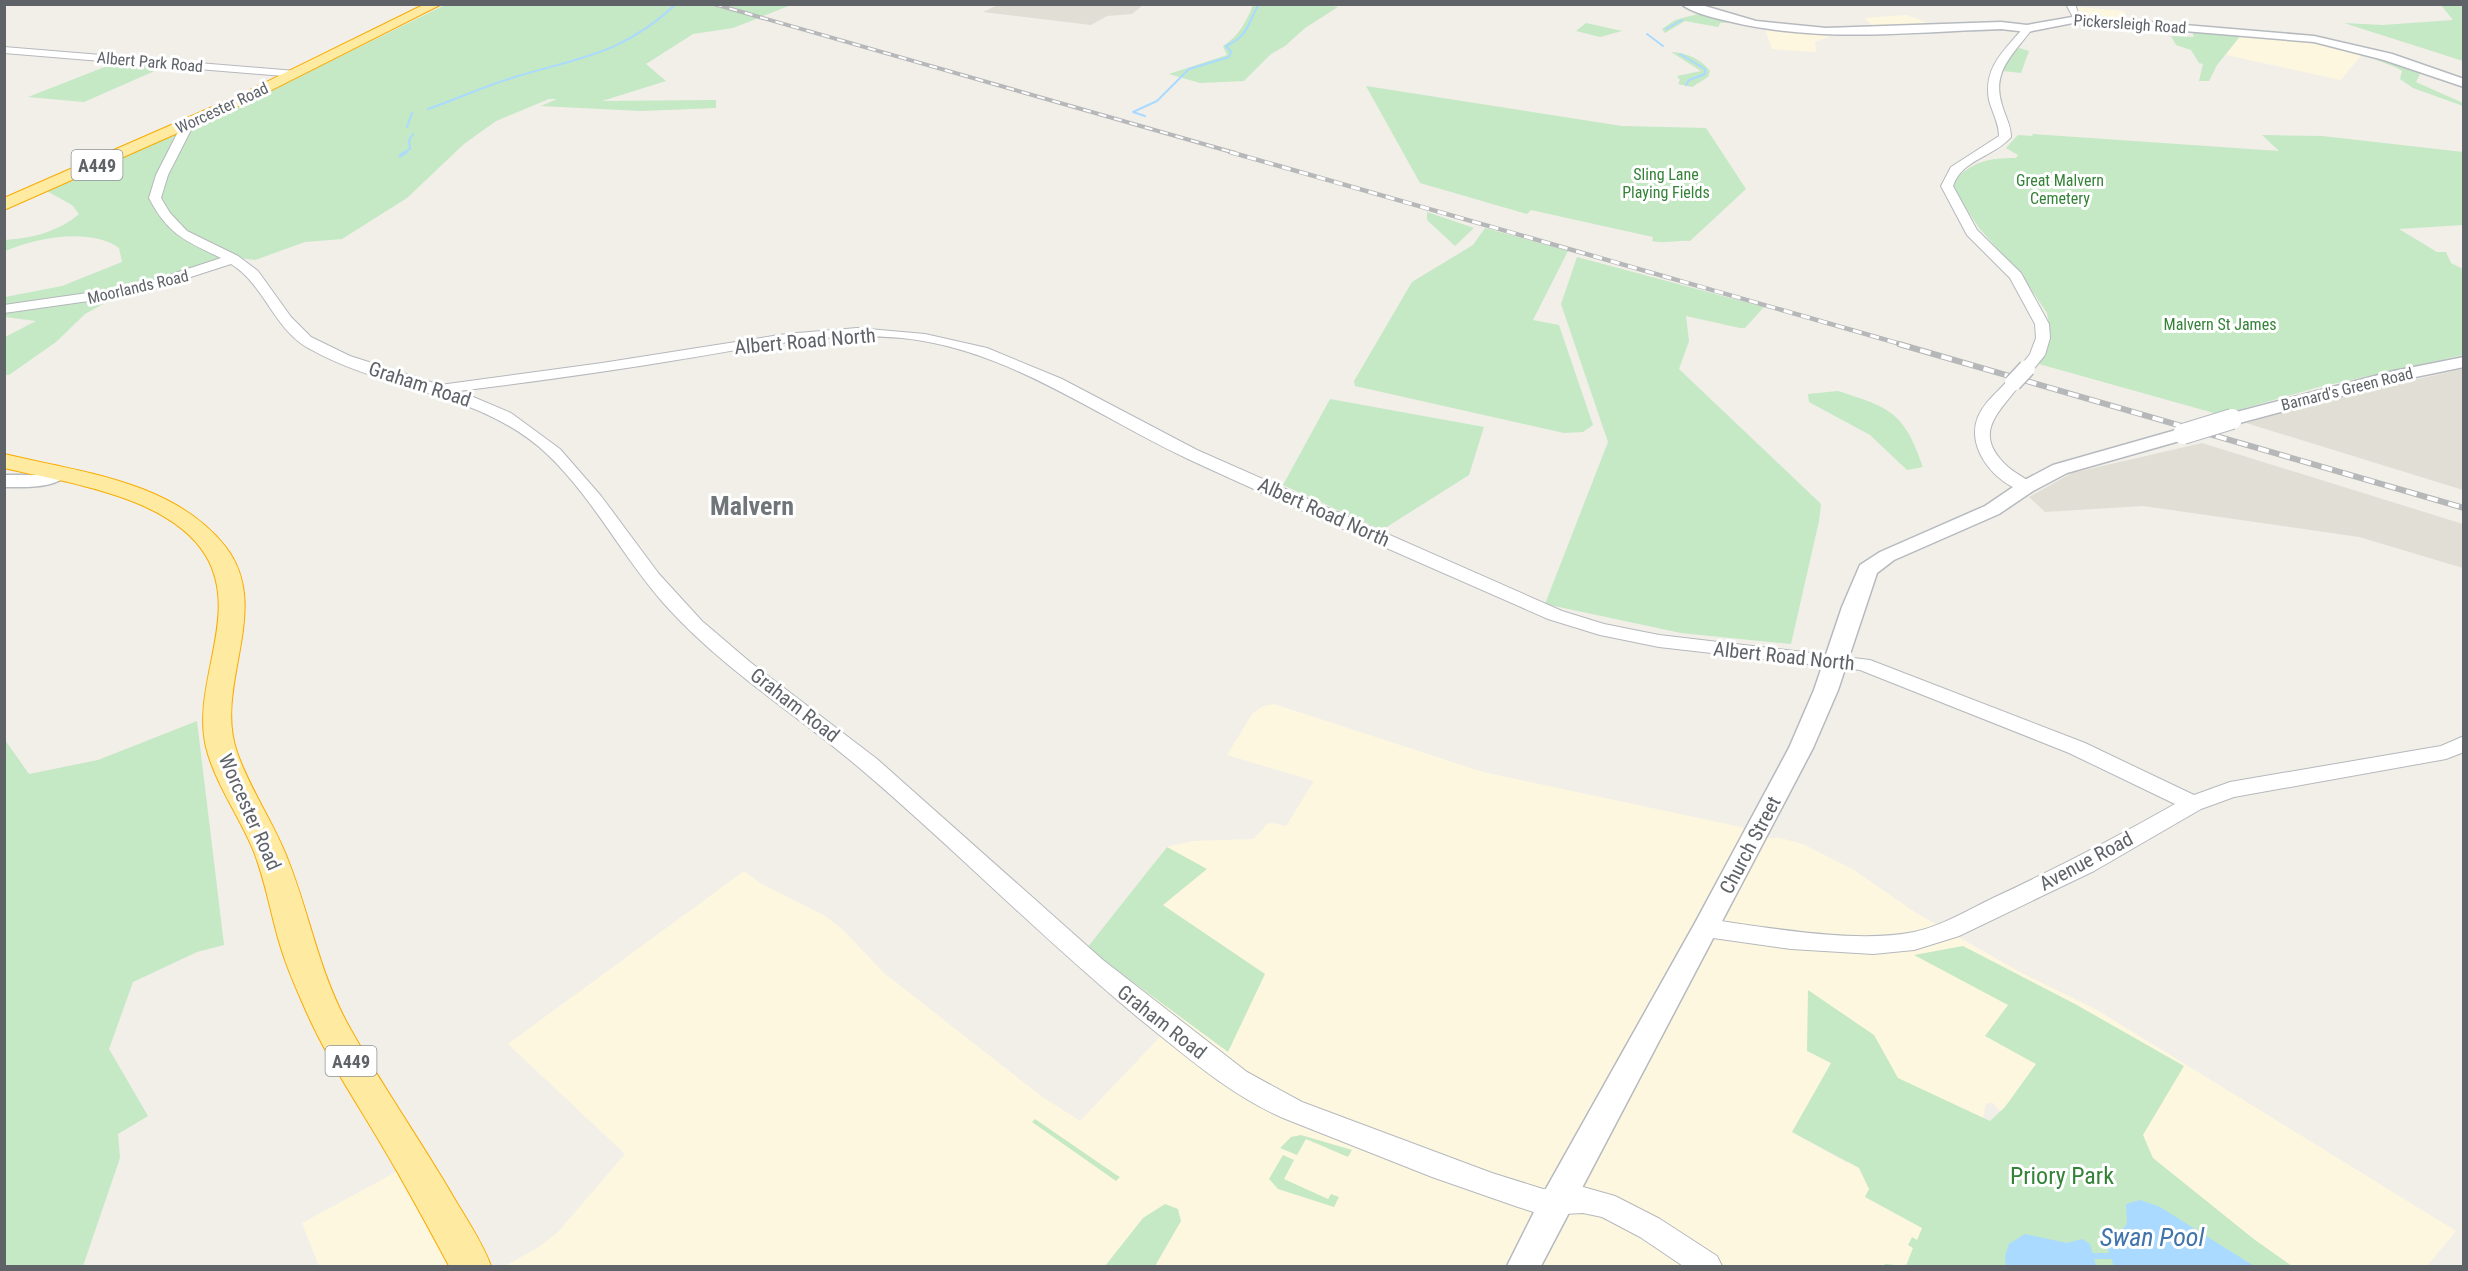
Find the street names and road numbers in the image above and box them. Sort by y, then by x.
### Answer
street label: Pickersleigh Road [2073,11,2187,37]
street label: Albert Park Road [96,48,204,76]
street label: Worcester Road [173,78,271,138]
road number: A449 [72,150,122,180]
street label: Moorlands Road [86,266,190,308]
street label: Albert Road North [733,323,877,359]
street label: Graham Road [366,356,474,412]
street label: Barnard's Green Road [2279,363,2415,415]
street label: Albert Road North [1254,472,1394,552]
street label: Albert Road North [1712,637,1856,675]
street label: Graham Road [746,663,844,747]
street label: Worcester Road [214,750,286,874]
street label: Church Street [1714,792,1786,898]
street label: Avenue Road [2035,826,2137,896]
street label: Graham Road [1113,980,1211,1064]
road number: A449 [326,1046,376,1076]

